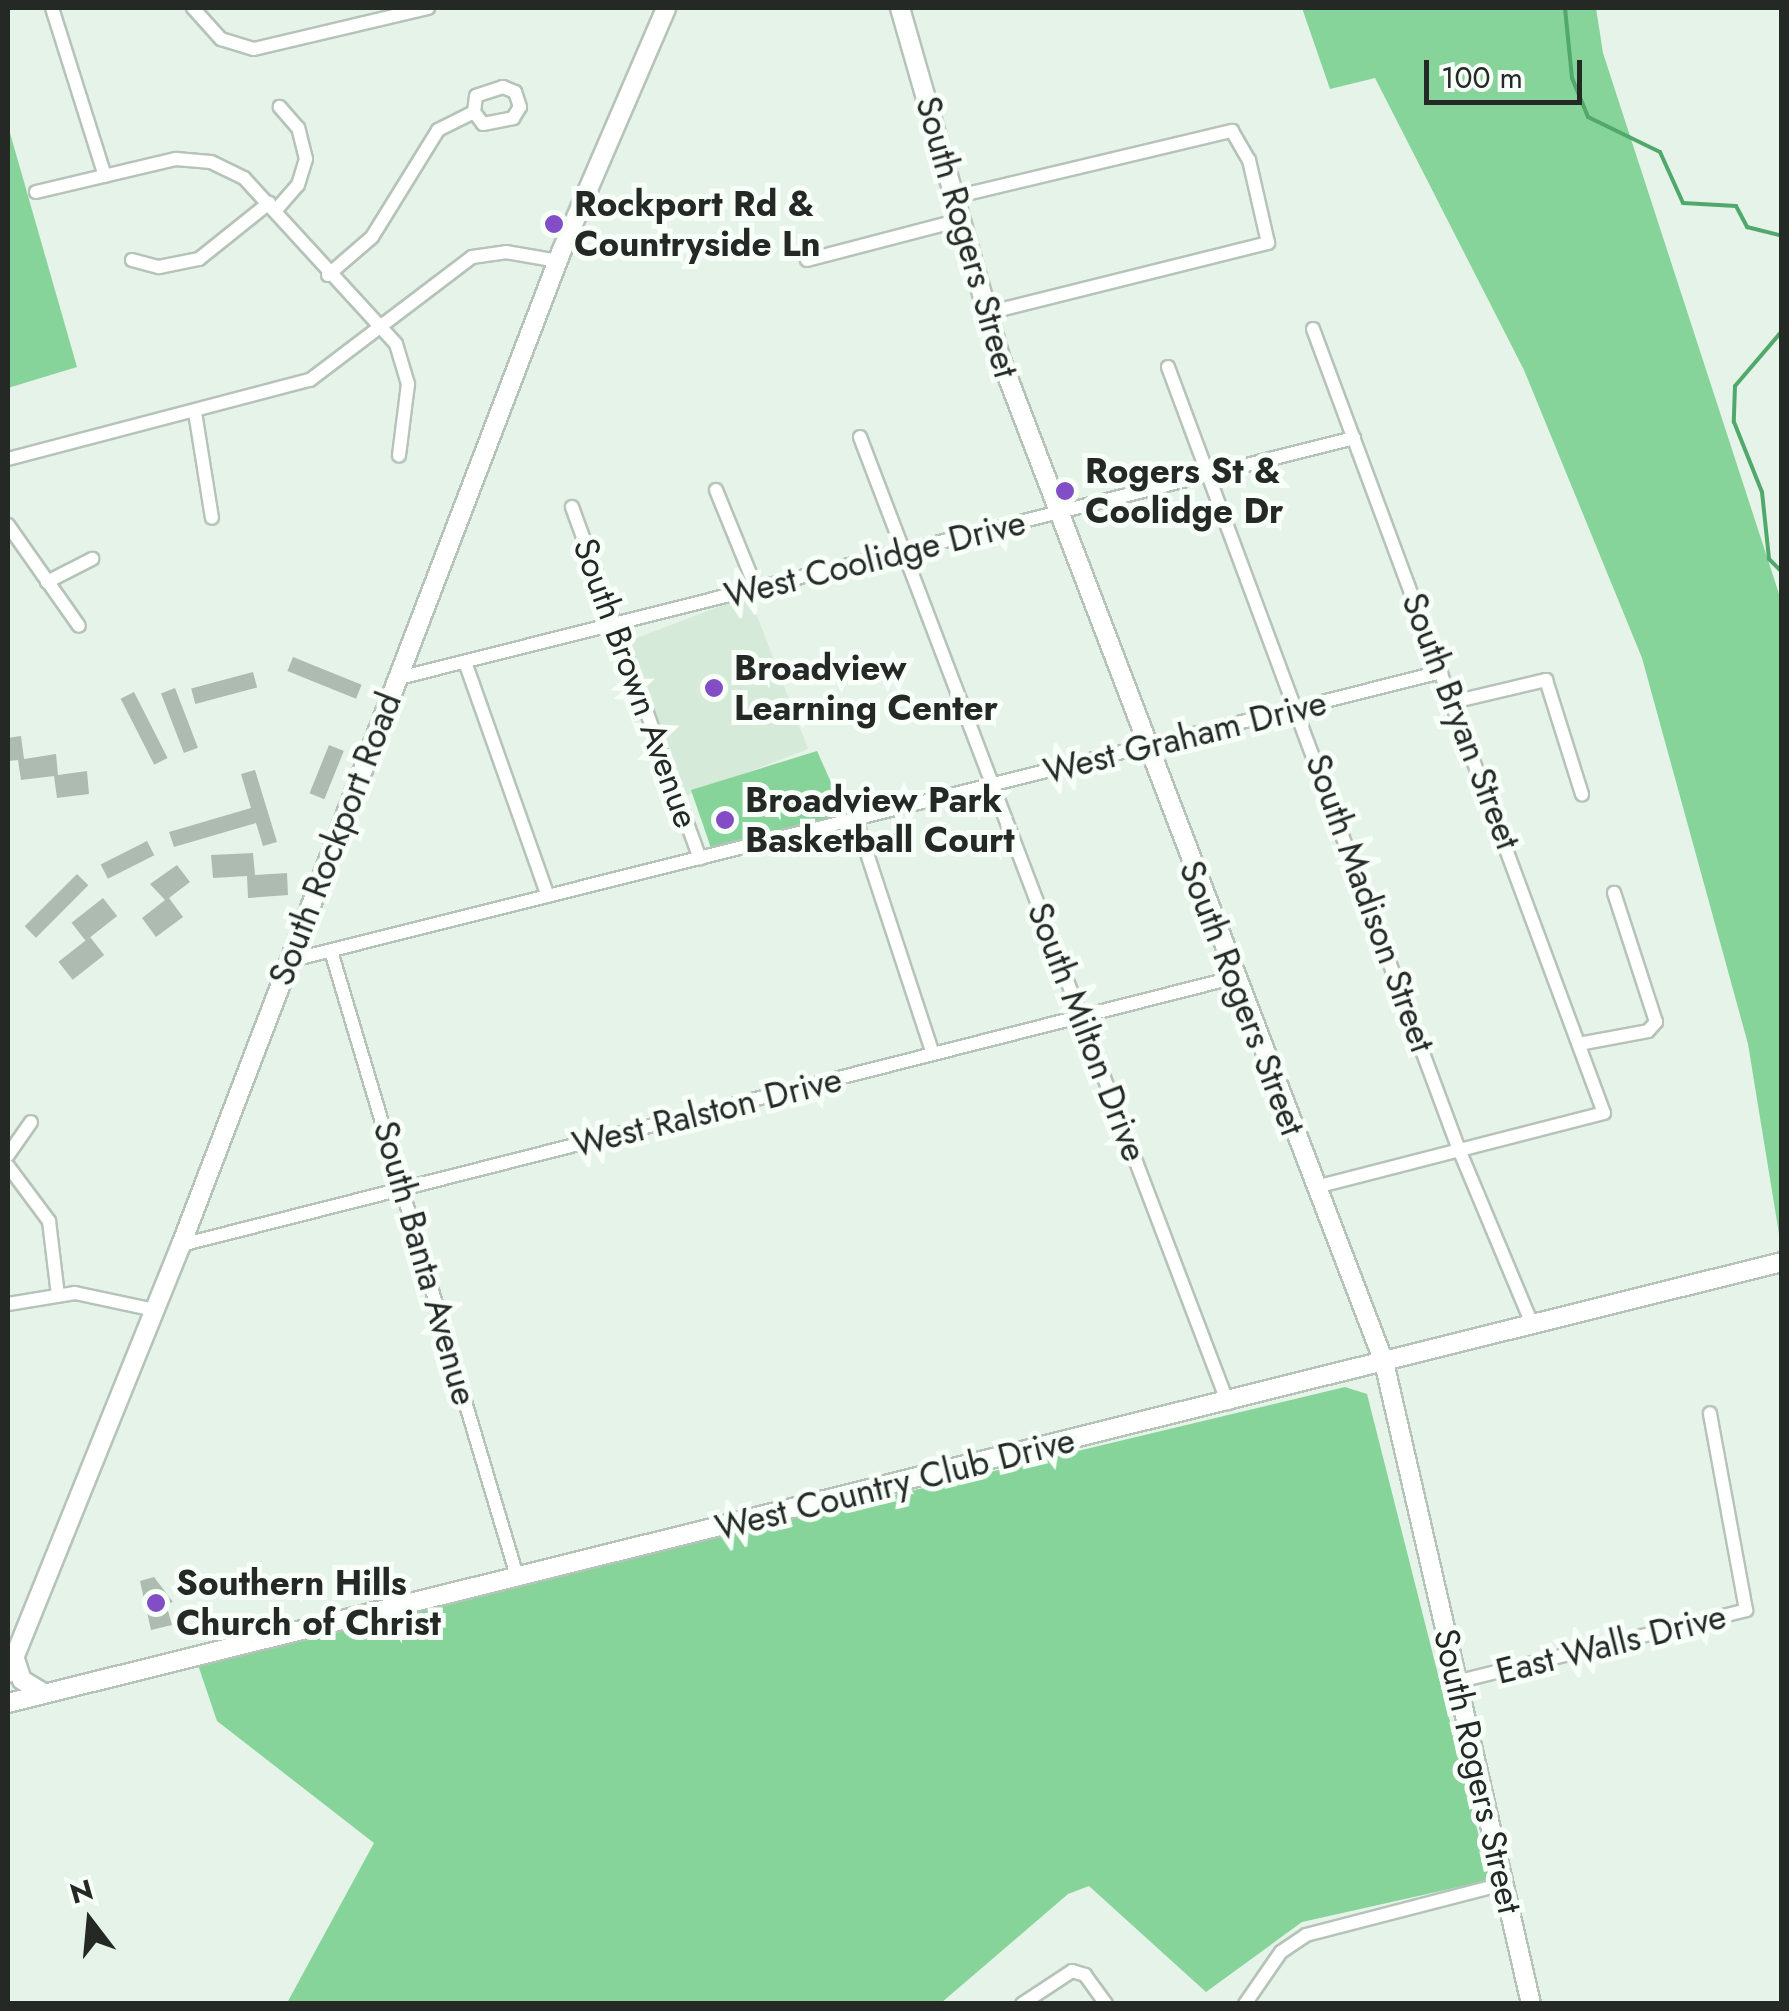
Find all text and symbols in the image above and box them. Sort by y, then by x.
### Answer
scale bar [1429,40,1586,102]
text: 100 m [1441,56,1523,99]
street label: South Rogers Street [907,91,1027,383]
place label: Rockport Rd & Countryside Ln [574,183,821,265]
marker: Rockport Rd & Countryside Ln [543,213,565,235]
place label: Rogers St & Coolidge Dr [1085,450,1283,532]
marker: Rogers St & Coolidge Dr [1054,480,1076,502]
street label: West Coolidge Drive [720,501,1030,617]
street label: South Brown Avenue [564,532,708,834]
street label: South Bryan Street [1393,587,1529,855]
place label: Broadview Learning Center [734,647,998,729]
marker: Broadview Learning Center [703,677,725,699]
street label: West Graham Drive [1039,682,1331,792]
street label: South Rockport Road [260,687,410,991]
street label: South Madison Street [1297,748,1443,1058]
place label: Broadview Park Basketball Court [745,779,1015,861]
marker: Broadview Park Basketball Court [714,809,736,831]
street label: South Rogers Street [1170,855,1314,1141]
street label: South Milton Drive [1018,897,1156,1167]
street label: West Ralston Drive [568,1058,846,1166]
street label: South Banta Avenue [364,1116,486,1410]
street label: West Country Club Drive [711,1419,1079,1549]
place label: Southern Hills Church of Christ [176,1562,441,1644]
marker: Southern Hills Church of Christ [145,1592,167,1614]
street label: East Walls Drive [1492,1595,1730,1693]
street label: South Rogers Street [1425,1625,1531,1917]
text: N [65,1869,98,1914]
north arrow [40,1871,140,1971]

